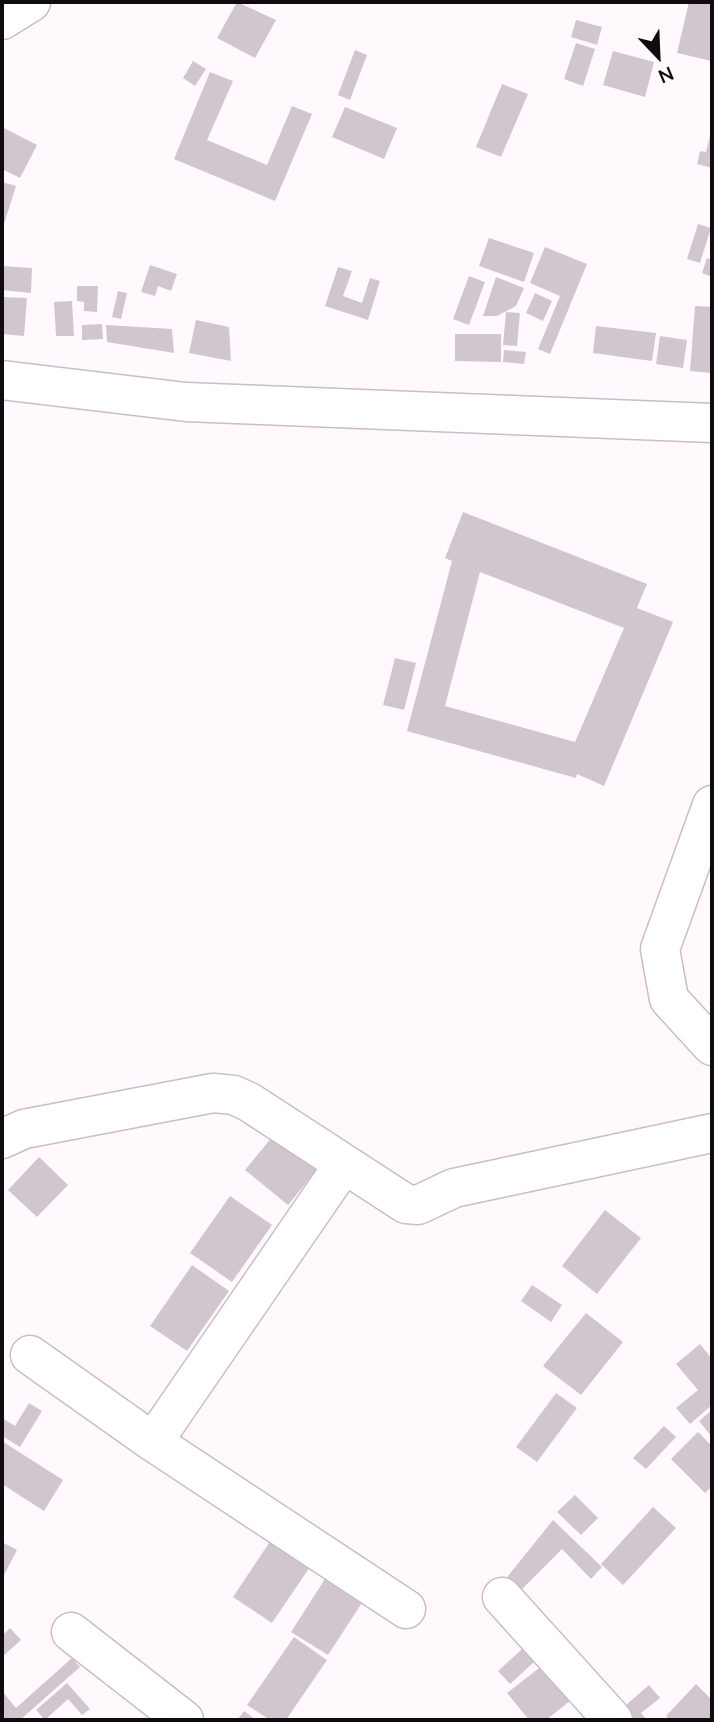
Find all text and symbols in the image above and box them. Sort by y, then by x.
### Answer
north arrow [623,21,693,91]
text: N [655,61,678,89]

